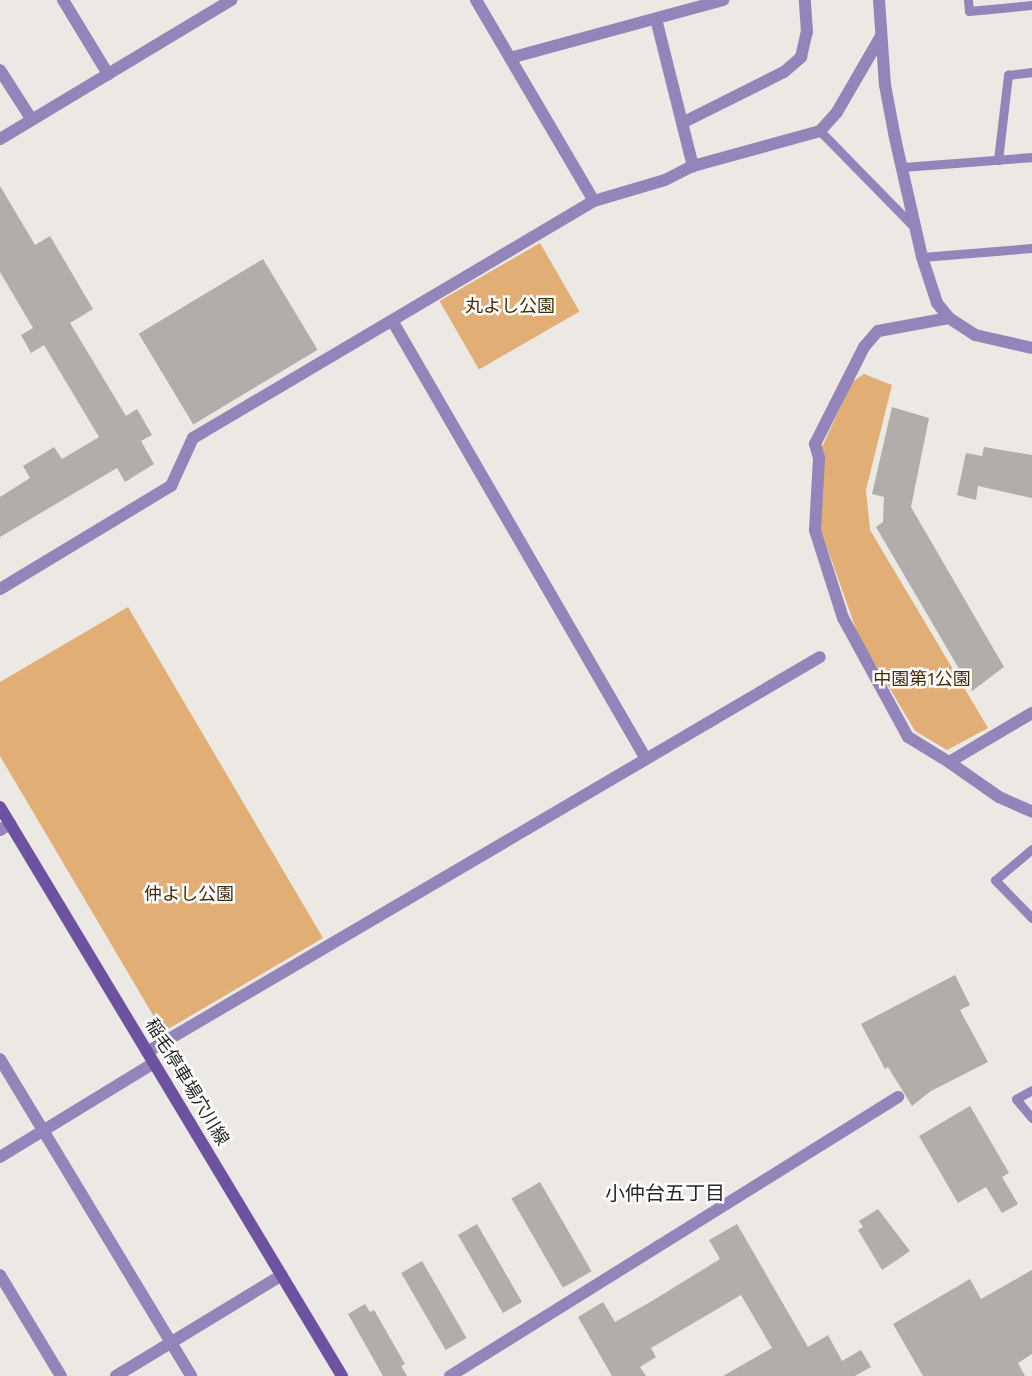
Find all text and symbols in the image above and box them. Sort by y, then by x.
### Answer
park label: 丸よし公園 [465,295,555,317]
park label: 中園第1公園 [873,668,971,690]
park label: 仲よし公園 [144,883,234,905]
street label: 稲毛停車場穴川線 [141,1015,233,1149]
district label: 小仲台五丁目 [605,1181,725,1205]

